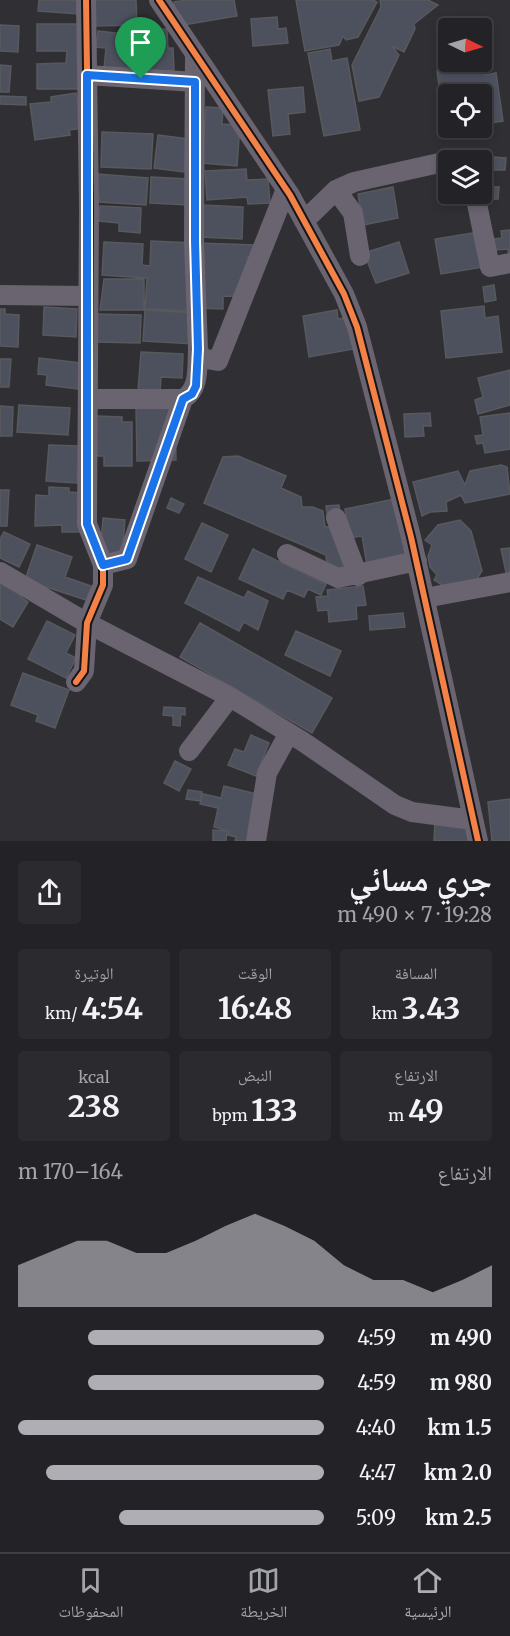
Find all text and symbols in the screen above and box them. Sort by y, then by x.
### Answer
pin [115,17,166,79]
north arrow [438,18,492,72]
map controls [438,18,492,204]
icon: arrive [124,26,157,59]
button: locate [438,84,492,138]
button: layers [438,150,492,204]
text: جري مسائي [349,859,492,900]
button: share [18,861,81,924]
text: 19:28 · 7 × 490 m [337,902,492,927]
text: الوتيرة [75,963,113,983]
text: الوقت [238,963,272,983]
text: المسافة [395,963,437,983]
text: 4:54 [81,989,143,1027]
text: 16:48 [218,989,292,1027]
text: 3.43 [401,989,460,1027]
text: /km [45,1003,81,1023]
text: km [372,1003,401,1023]
text: النبض [238,1065,272,1085]
text: الارتفاع [394,1065,438,1085]
text: kcal [78,1067,110,1087]
text: 238 [68,1087,120,1125]
text: 133 [251,1091,298,1129]
text: 49 [408,1091,444,1129]
text: bpm [212,1105,251,1125]
text: m [388,1105,408,1125]
text: 164–170 m [18,1159,123,1184]
text: الارتفاع [437,1160,492,1185]
text: 4:59 [357,1325,396,1350]
text: 490 m [430,1325,492,1350]
text: 4:59 [357,1370,396,1395]
text: 980 m [430,1370,492,1395]
text: 4:40 [356,1415,396,1440]
text: 1.5 km [428,1415,492,1440]
text: 4:47 [359,1460,396,1485]
text: 2.0 km [424,1460,492,1485]
text: 5:09 [356,1505,396,1530]
text: 2.5 km [425,1505,492,1530]
tab: المحفوظات [58,1564,124,1627]
tab: الخريطة [240,1564,287,1627]
tab: الرئيسية [404,1564,452,1627]

